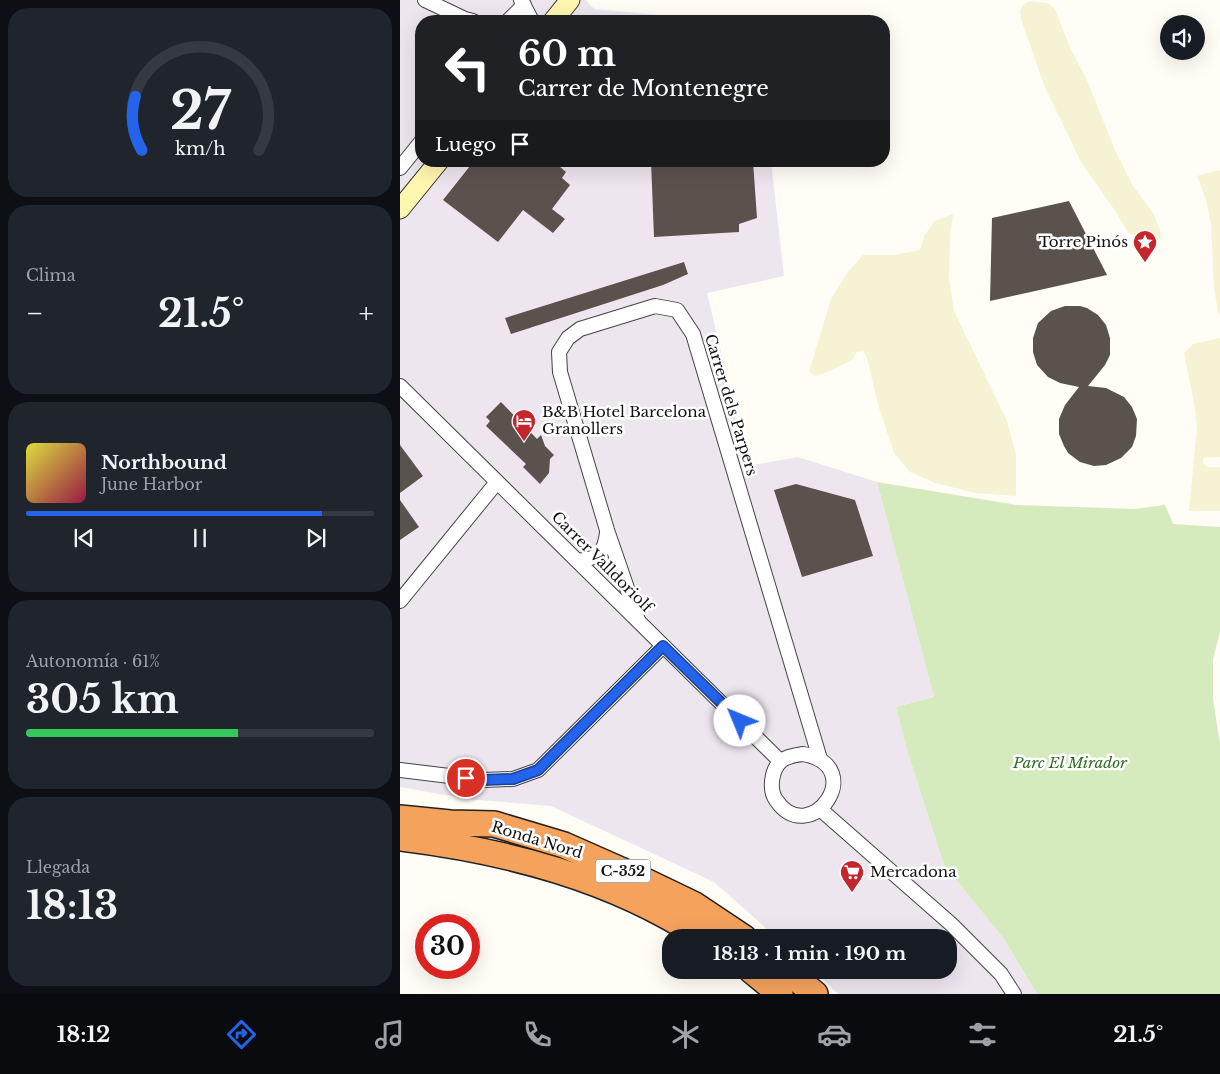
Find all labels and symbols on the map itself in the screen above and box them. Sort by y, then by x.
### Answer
place icon: Torre Pinós [1132,229,1158,263]
place label: Torre Pinós [1038,232,1128,251]
street label: Carrer dels Parpers [701,332,762,478]
place label: B&B Hotel Barcelona Granollers [542,402,707,438]
hotel icon: B&B Hotel Barcelona Granollers [511,408,537,442]
street label: Carrer Valldoriolf [548,507,658,617]
position arrow [713,694,765,746]
park label: Parc El Mirador [1012,753,1128,772]
pin [445,757,487,799]
street label: Ronda Nord [489,817,585,862]
road number: C-352 [596,859,650,882]
supermarket icon: Mercadona [839,859,865,893]
place label: Mercadona [870,862,957,881]
speed limit sign: 30 [415,914,480,979]

